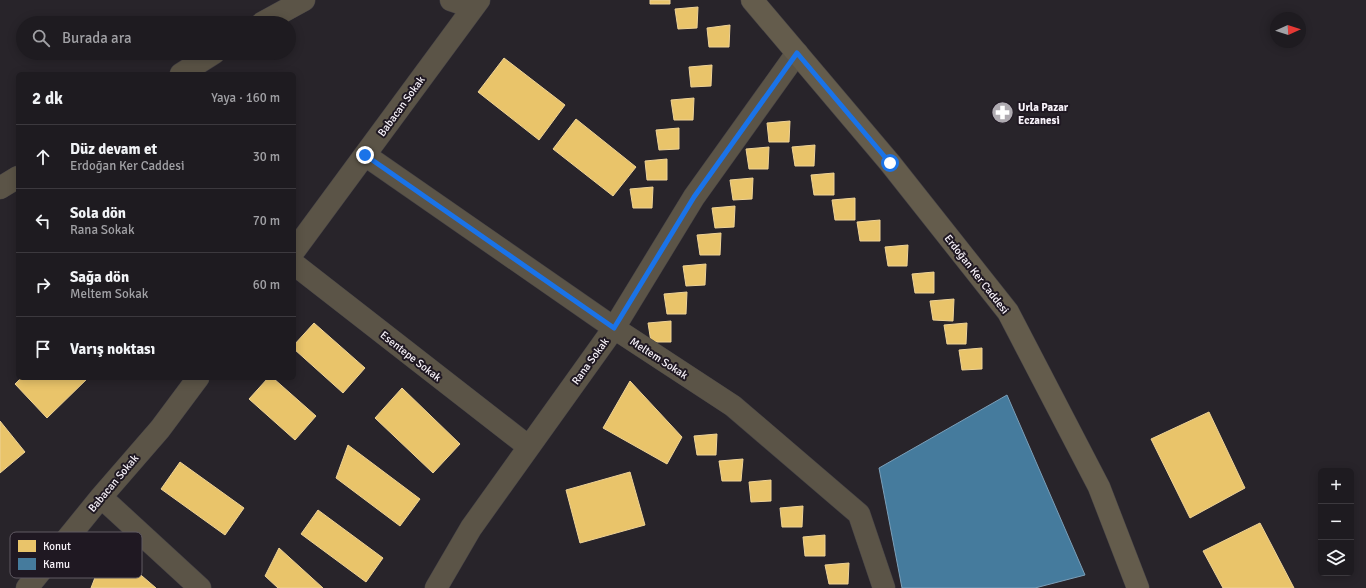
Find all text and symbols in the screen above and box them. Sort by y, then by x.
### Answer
north arrow [1270,12,1306,48]
search box [16,16,296,60]
icon: search [30,27,52,49]
text: Burada ara [62,29,132,47]
street label: Babacan Sokak [375,73,428,139]
text: 2 dk [32,88,63,109]
text: Yaya · 160 m [211,90,280,106]
pharmacy icon: Urla Pazar Eczanesi [989,100,1015,126]
place label: Urla Pazar Eczanesi [1018,101,1069,127]
text: Düz devam et [70,140,157,158]
icon: ahead [32,146,54,168]
route end [356,146,374,164]
text: 30 m [253,149,280,165]
route start [881,154,899,172]
text: Erdoğan Ker Caddesi [70,158,185,174]
text: Sola dön [70,204,126,222]
icon: left [32,210,54,232]
text: 70 m [253,213,280,229]
text: Rana Sokak [70,222,134,238]
street label: Erdoğan Ker Caddesi [942,232,1012,317]
text: Sağa dön [70,268,129,286]
icon: right [32,274,54,296]
text: 60 m [253,277,280,293]
text: Meltem Sokak [70,286,148,302]
street label: Esentepe Sokak [378,328,444,385]
street label: Rana Sokak [569,335,612,387]
street label: Meltem Sokak [627,335,690,382]
icon: arrive [32,338,54,360]
text: Varış noktası [70,340,155,358]
street label: Babacan Sokak [86,452,142,515]
map controls [1318,468,1354,576]
button: + [1318,468,1354,504]
button: − [1318,504,1354,540]
legend [10,532,142,578]
text: Konut [43,540,71,553]
button: layers [1318,540,1354,576]
text: Kamu [43,558,70,571]

